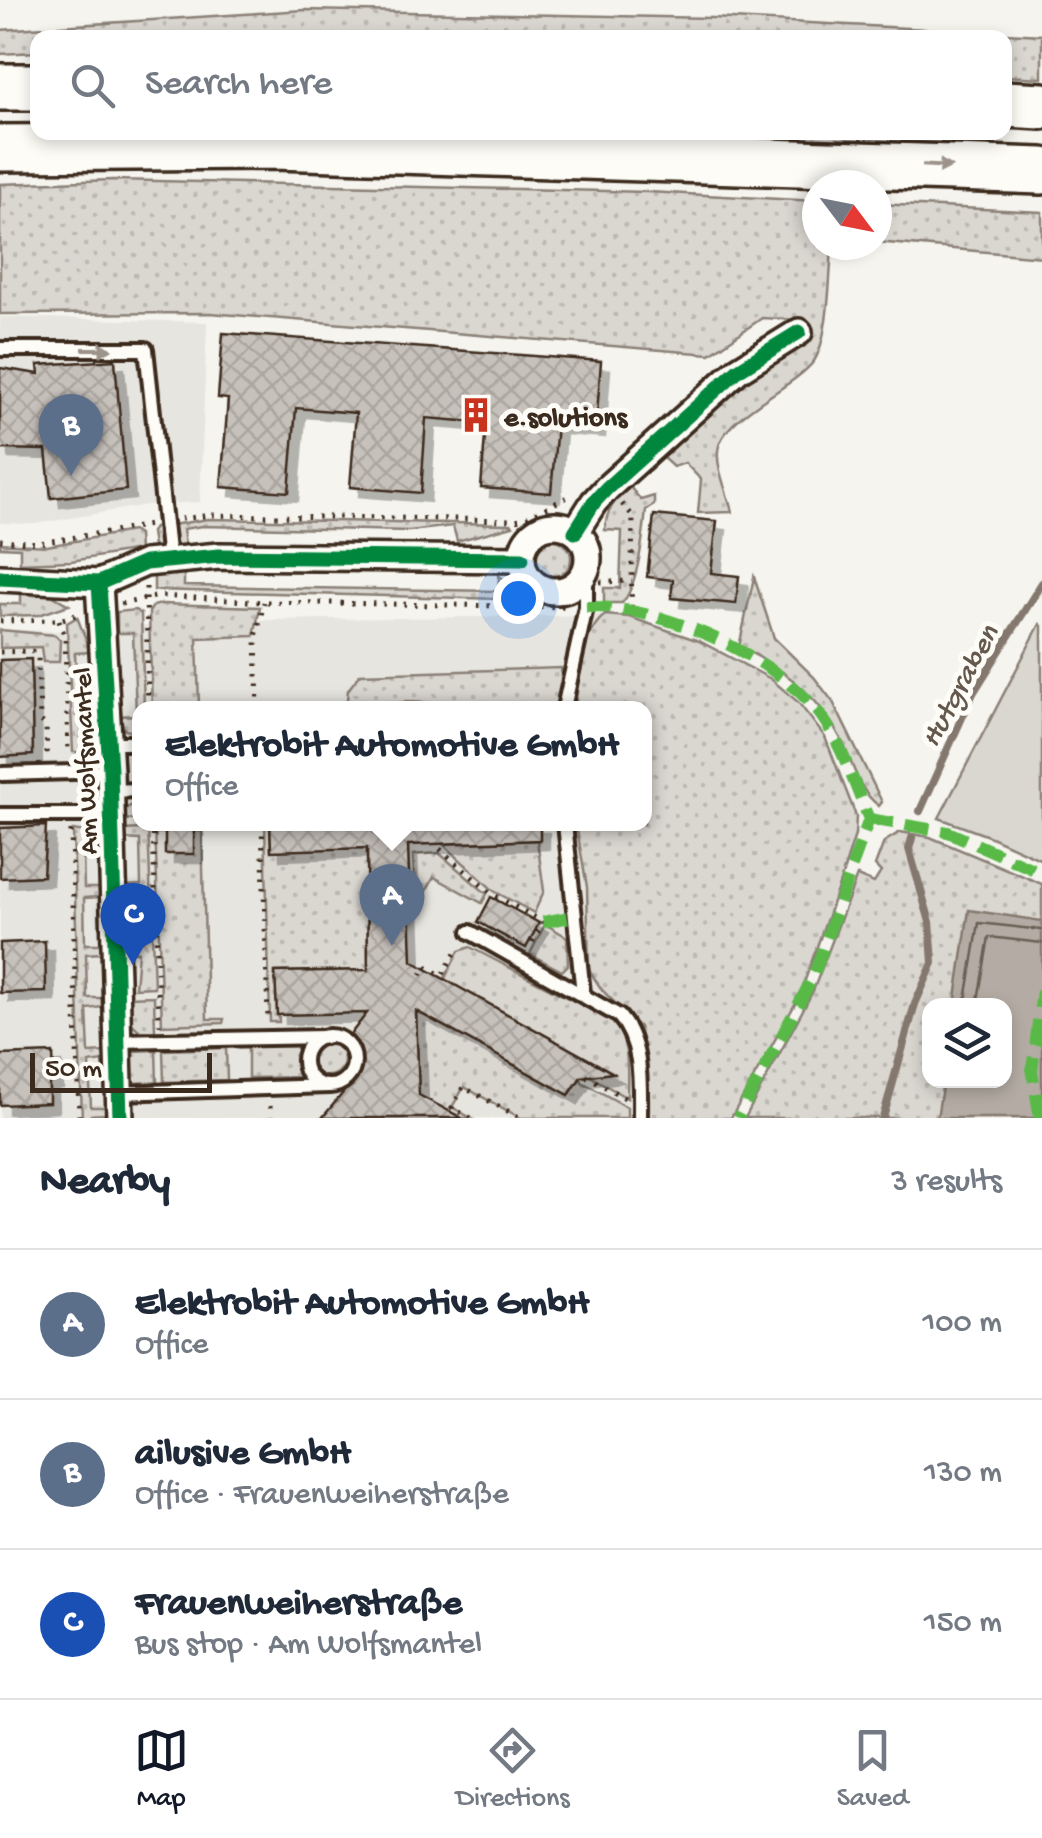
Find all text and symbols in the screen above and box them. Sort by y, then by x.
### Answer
search box [30,30,1012,140]
icon: search [65,58,120,113]
text: Search here [145,63,332,107]
one-way arrow [922,158,954,174]
north arrow [802,170,892,260]
one-way arrow [82,341,114,357]
pin: B [38,394,104,476]
building icon: e.solutions [457,396,495,434]
place label: e.solutions [503,403,629,436]
your location [493,573,544,624]
water label: Hutgraben [915,619,1009,754]
street label: Am Wolfsmantel [68,667,107,855]
popup [132,701,652,831]
text: Elektrobit Automotive GmbH [165,725,619,769]
text: Office [165,769,238,807]
pin: A [360,864,424,946]
pin: C [100,882,166,965]
map controls [922,998,1012,1088]
button: layers [922,998,1012,1088]
scale bar [30,1048,212,1092]
text: 50 m [45,1054,102,1087]
text: Nearby [40,1159,170,1208]
text: 3 results [891,1164,1002,1202]
text: Elektrobit Automotive GmbH [135,1283,589,1327]
text: A [63,1305,82,1343]
text: 100 m [922,1305,1002,1343]
text: Office [135,1327,208,1365]
text: ailusive GmbH [135,1433,351,1477]
text: B [64,1455,81,1493]
text: 130 m [924,1455,1002,1493]
text: Office · Frauenweiherstraße [135,1477,509,1515]
text: Frauenweiherstraße [135,1583,462,1627]
text: C [64,1605,81,1643]
text: 150 m [924,1605,1002,1643]
text: Bus stop · Am Wolfsmantel [135,1627,482,1665]
tab: Map [134,1723,189,1816]
tab: Directions [456,1723,570,1816]
tab: Saved [837,1723,908,1816]

